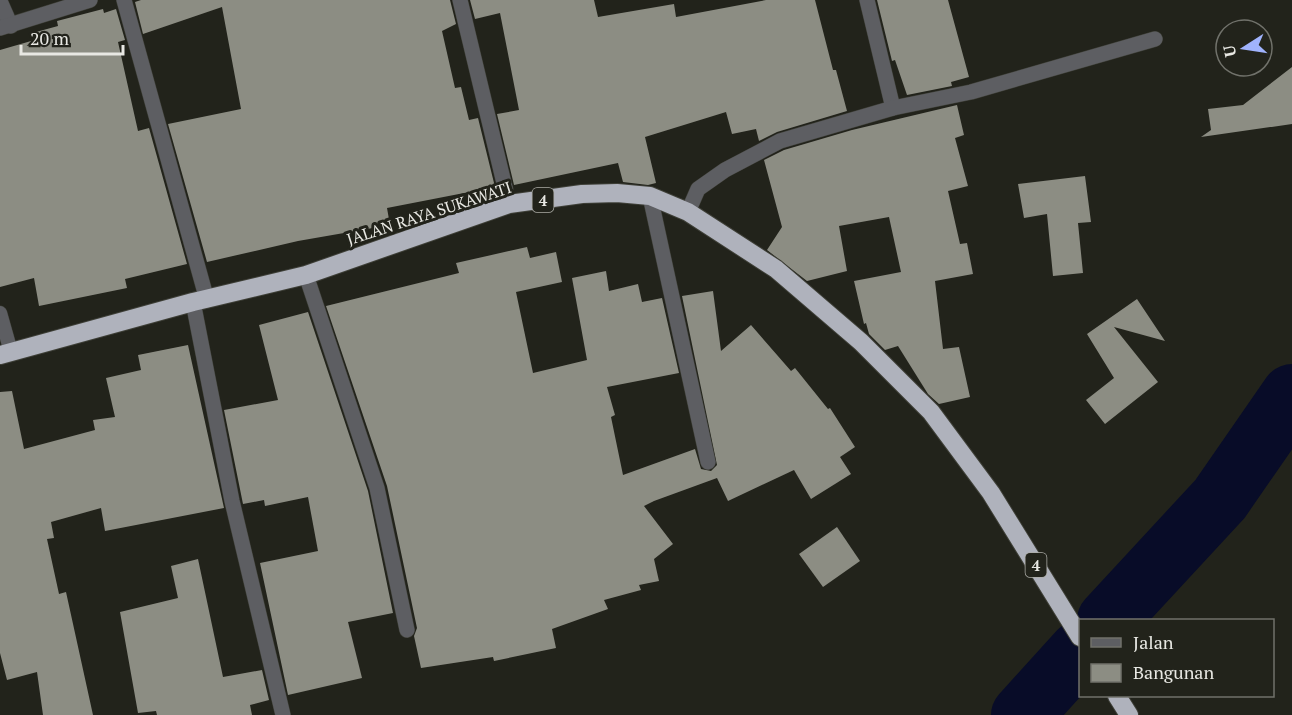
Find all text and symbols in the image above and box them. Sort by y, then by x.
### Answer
scale bar [21,18,123,56]
north arrow [1214,18,1274,78]
text: 20 m [30,26,70,50]
text: U [1217,43,1241,59]
street label: JALAN RAYA SUKAWATI [344,176,514,250]
road number: 4 [532,188,554,212]
road number: 4 [1026,553,1046,577]
legend [1079,619,1274,697]
text: Jalan [1133,630,1174,654]
text: Bangunan [1133,660,1214,684]

